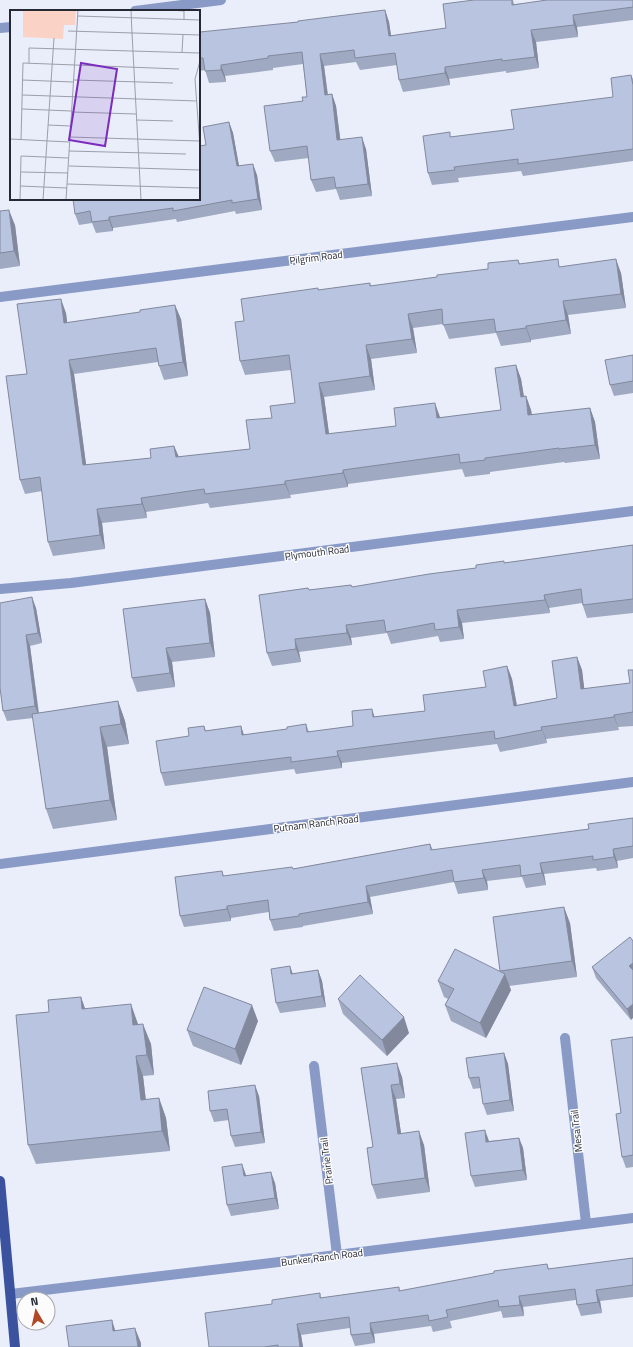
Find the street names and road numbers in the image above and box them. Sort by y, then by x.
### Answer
street label: Pilgrim Road [289,247,343,268]
street label: Plymouth Road [284,541,350,564]
street label: Putnam Ranch Road [273,811,360,836]
street label: Mesa Trail [567,1109,586,1153]
street label: Prairie Trail [316,1137,337,1185]
street label: Bunker Ranch Road [280,1245,364,1270]

